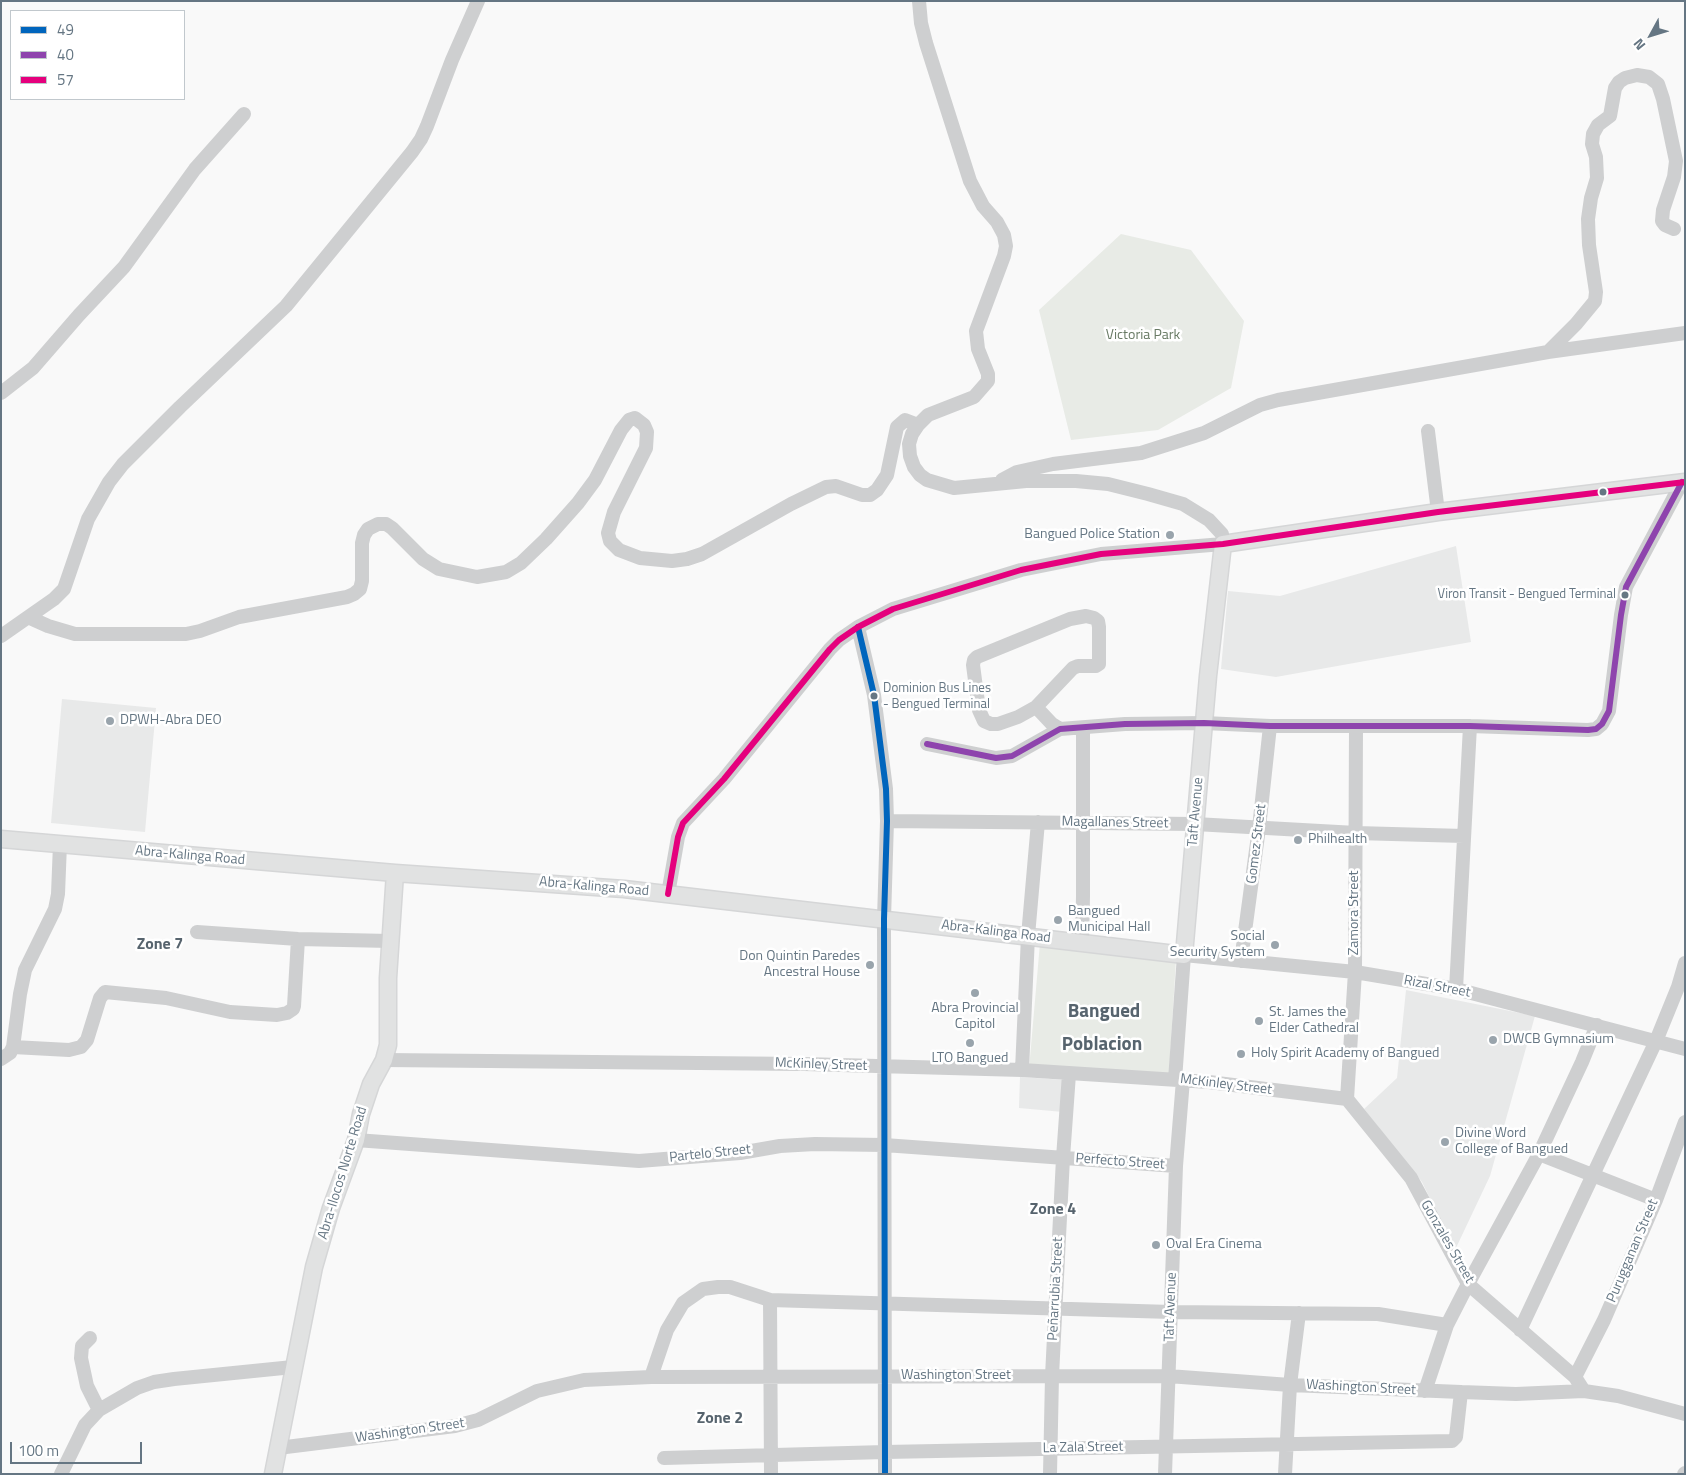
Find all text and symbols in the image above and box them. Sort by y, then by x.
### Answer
legend [10,10,185,100]
north arrow [1626,10,1676,60]
text: 49 [57,18,74,41]
text: N [1628,34,1650,55]
text: 40 [57,43,74,66]
text: 57 [57,68,74,91]
park label: Victoria Park [1106,328,1180,344]
unlabelled marker [1598,487,1608,497]
place label: Bangued Police Station [1024,527,1160,543]
marker: Bangued Police Station [1164,529,1176,541]
place label: Viron Transit - Bengued Terminal [1438,587,1616,603]
marker: Viron Transit - Bengued Terminal [1620,590,1630,600]
place label: Dominion Bus Lines - Bengued Terminal [883,681,991,712]
marker: Dominion Bus Lines - Bengued Terminal [869,691,879,701]
place label: DPWH-Abra DEO [120,713,222,729]
marker: DPWH-Abra DEO [104,715,116,727]
street label: Taft Avenue [1185,777,1207,847]
street label: Gomez Street [1244,803,1270,885]
street label: Magallanes Street [1061,814,1169,832]
place label: Philhealth [1308,832,1367,848]
marker: Philhealth [1292,834,1304,846]
street label: Abra-Kalinga Road [134,843,246,869]
street label: Zamora Street [1347,871,1363,955]
street label: Abra-Kalinga Road [538,874,650,900]
place label: Bangued Municipal Hall [1068,904,1151,936]
marker: Bangued Municipal Hall [1052,914,1064,926]
street label: Abra-Kalinga Road [940,917,1052,947]
place label: Social Security System [1170,929,1265,962]
district label: Zone 7 [137,935,183,955]
marker: Social Security System [1269,939,1281,951]
place label: Don Quintin Paredes Ancestral House [739,949,860,982]
marker: Don Quintin Paredes Ancestral House [864,959,876,971]
street label: Rizal Street [1402,972,1472,1002]
marker: Abra Provincial Capitol [969,987,981,999]
place label: Abra Provincial Capitol [931,1001,1019,1034]
district label: Bangued [1068,1001,1140,1023]
place label: St. James the Elder Cathedral [1269,1005,1359,1038]
marker: St. James the Elder Cathedral [1253,1015,1265,1027]
place label: DWCB Gymnasium [1503,1032,1614,1048]
district label: Poblacion [1062,1034,1142,1056]
marker: DWCB Gymnasium [1487,1034,1499,1046]
marker: LTO Bangued [964,1037,976,1049]
place label: Holy Spirit Academy of Bangued [1251,1046,1439,1062]
marker: Holy Spirit Academy of Bangued [1235,1048,1247,1060]
place label: LTO Bangued [931,1051,1009,1067]
street label: McKinley Street [775,1055,867,1075]
street label: McKinley Street [1179,1071,1273,1099]
street label: Abra-Ilocos Norte Road [315,1105,371,1241]
place label: Divine Word College of Bangued [1455,1126,1568,1158]
marker: Divine Word College of Bangued [1439,1136,1451,1148]
street label: Partelo Street [668,1141,752,1167]
street label: Perfecto Street [1075,1151,1165,1173]
street label: Purugganan Street [1604,1197,1662,1305]
street label: Gonzales Street [1416,1198,1478,1286]
district label: Zone 4 [1030,1200,1076,1220]
street label: Peñarrubia Street [1045,1237,1067,1341]
place label: Oval Era Cinema [1166,1237,1262,1253]
marker: Oval Era Cinema [1150,1239,1162,1251]
street label: Taft Avenue [1161,1272,1181,1342]
street label: Washington Street [901,1368,1011,1384]
street label: Washington Street [1306,1377,1416,1399]
district label: Zone 2 [697,1409,743,1429]
street label: Washington Street [354,1415,466,1447]
scale bar [12,1432,145,1464]
text: 100 m [18,1439,59,1462]
street label: La Zala Street [1042,1439,1124,1457]

